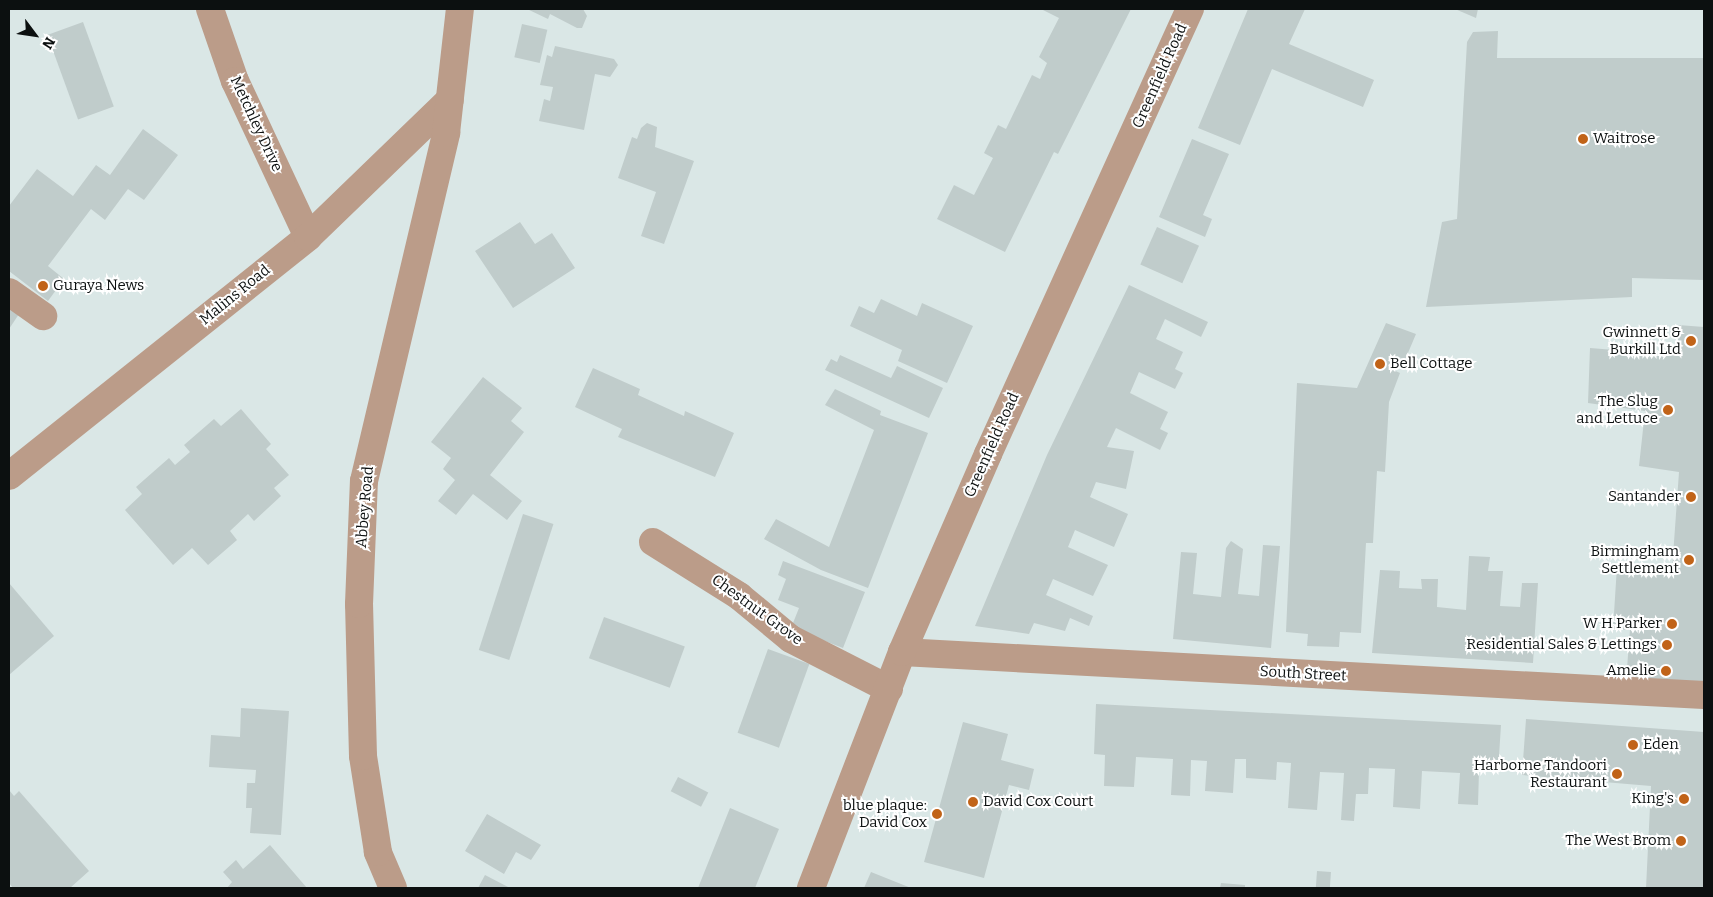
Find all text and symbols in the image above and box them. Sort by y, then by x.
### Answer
north arrow [10,10,60,60]
street label: Greenfield Road [1129,21,1191,131]
text: N [38,34,58,52]
street label: Metchley Drive [226,73,286,175]
place label: Waitrose [1593,130,1655,148]
marker: Waitrose [1577,133,1589,145]
street label: Malins Road [196,261,274,329]
place label: Guraya News [53,277,144,295]
marker: Guraya News [37,280,49,292]
place label: Gwinnett & Burkill Ltd [1603,323,1681,358]
marker: Gwinnett & Burkill Ltd [1685,335,1697,347]
place label: Bell Cottage [1390,355,1473,373]
marker: Bell Cottage [1374,358,1386,370]
street label: Greenfield Road [961,390,1023,500]
place label: The Slug and Lettuce [1576,392,1658,427]
marker: The Slug and Lettuce [1662,404,1674,416]
street label: Abbey Road [352,465,378,549]
place label: Santander [1608,488,1681,506]
marker: Santander [1685,491,1697,503]
place label: Birmingham Settlement [1590,542,1679,577]
marker: Birmingham Settlement [1683,554,1695,566]
street label: Chestnut Grove [708,571,806,649]
place label: W H Parker [1583,615,1662,633]
marker: W H Parker [1666,618,1678,630]
place label: Residential Sales & Lettings [1466,636,1657,654]
marker: Residential Sales & Lettings [1661,639,1673,651]
place label: Amelie [1606,662,1656,680]
street label: South Street [1259,663,1347,685]
marker: Amelie [1660,665,1672,677]
place label: Eden [1643,736,1679,754]
marker: Eden [1627,739,1639,751]
place label: Harborne Tandoori Restaurant [1474,756,1607,791]
marker: Harborne Tandoori Restaurant [1611,768,1623,780]
place label: King's [1631,790,1674,808]
place label: David Cox Court [983,793,1093,811]
marker: King's [1678,793,1690,805]
place label: blue plaque: David Cox [843,796,927,831]
marker: David Cox Court [967,796,979,808]
marker: blue plaque: David Cox [931,808,943,820]
place label: The West Brom [1565,832,1671,850]
marker: The West Brom [1675,835,1687,847]

